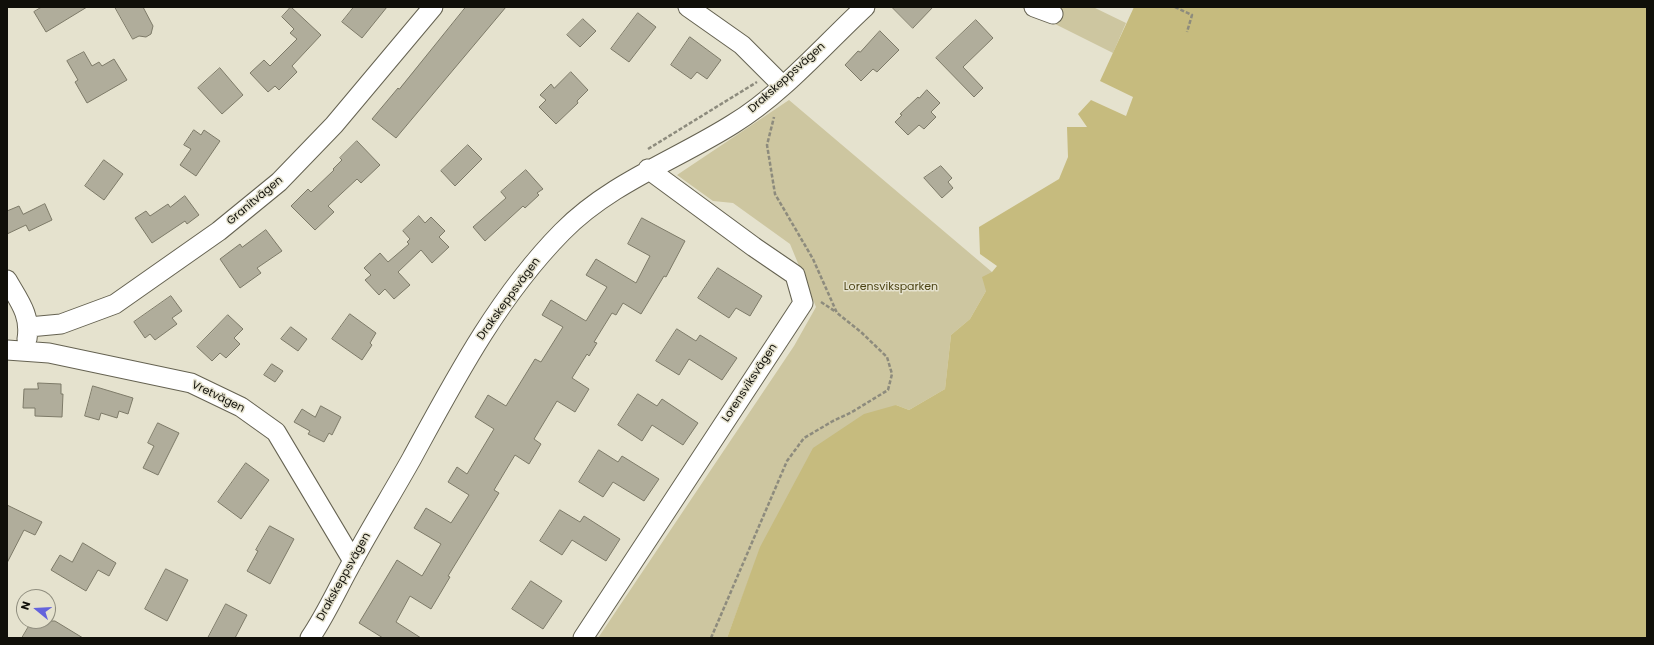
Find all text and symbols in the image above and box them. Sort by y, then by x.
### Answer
street label: Drakskeppsvägen [746,40,828,116]
street label: Granitvägen [224,174,286,228]
street label: Drakskeppsvägen [475,255,543,343]
park label: Lorensviksparken [844,280,938,294]
street label: Lorensviksvägen [720,341,780,425]
street label: Vretvägen [189,379,247,415]
street label: Drakskeppsvägen [314,531,374,623]
north arrow [16,589,56,629]
text: N [17,599,34,612]

